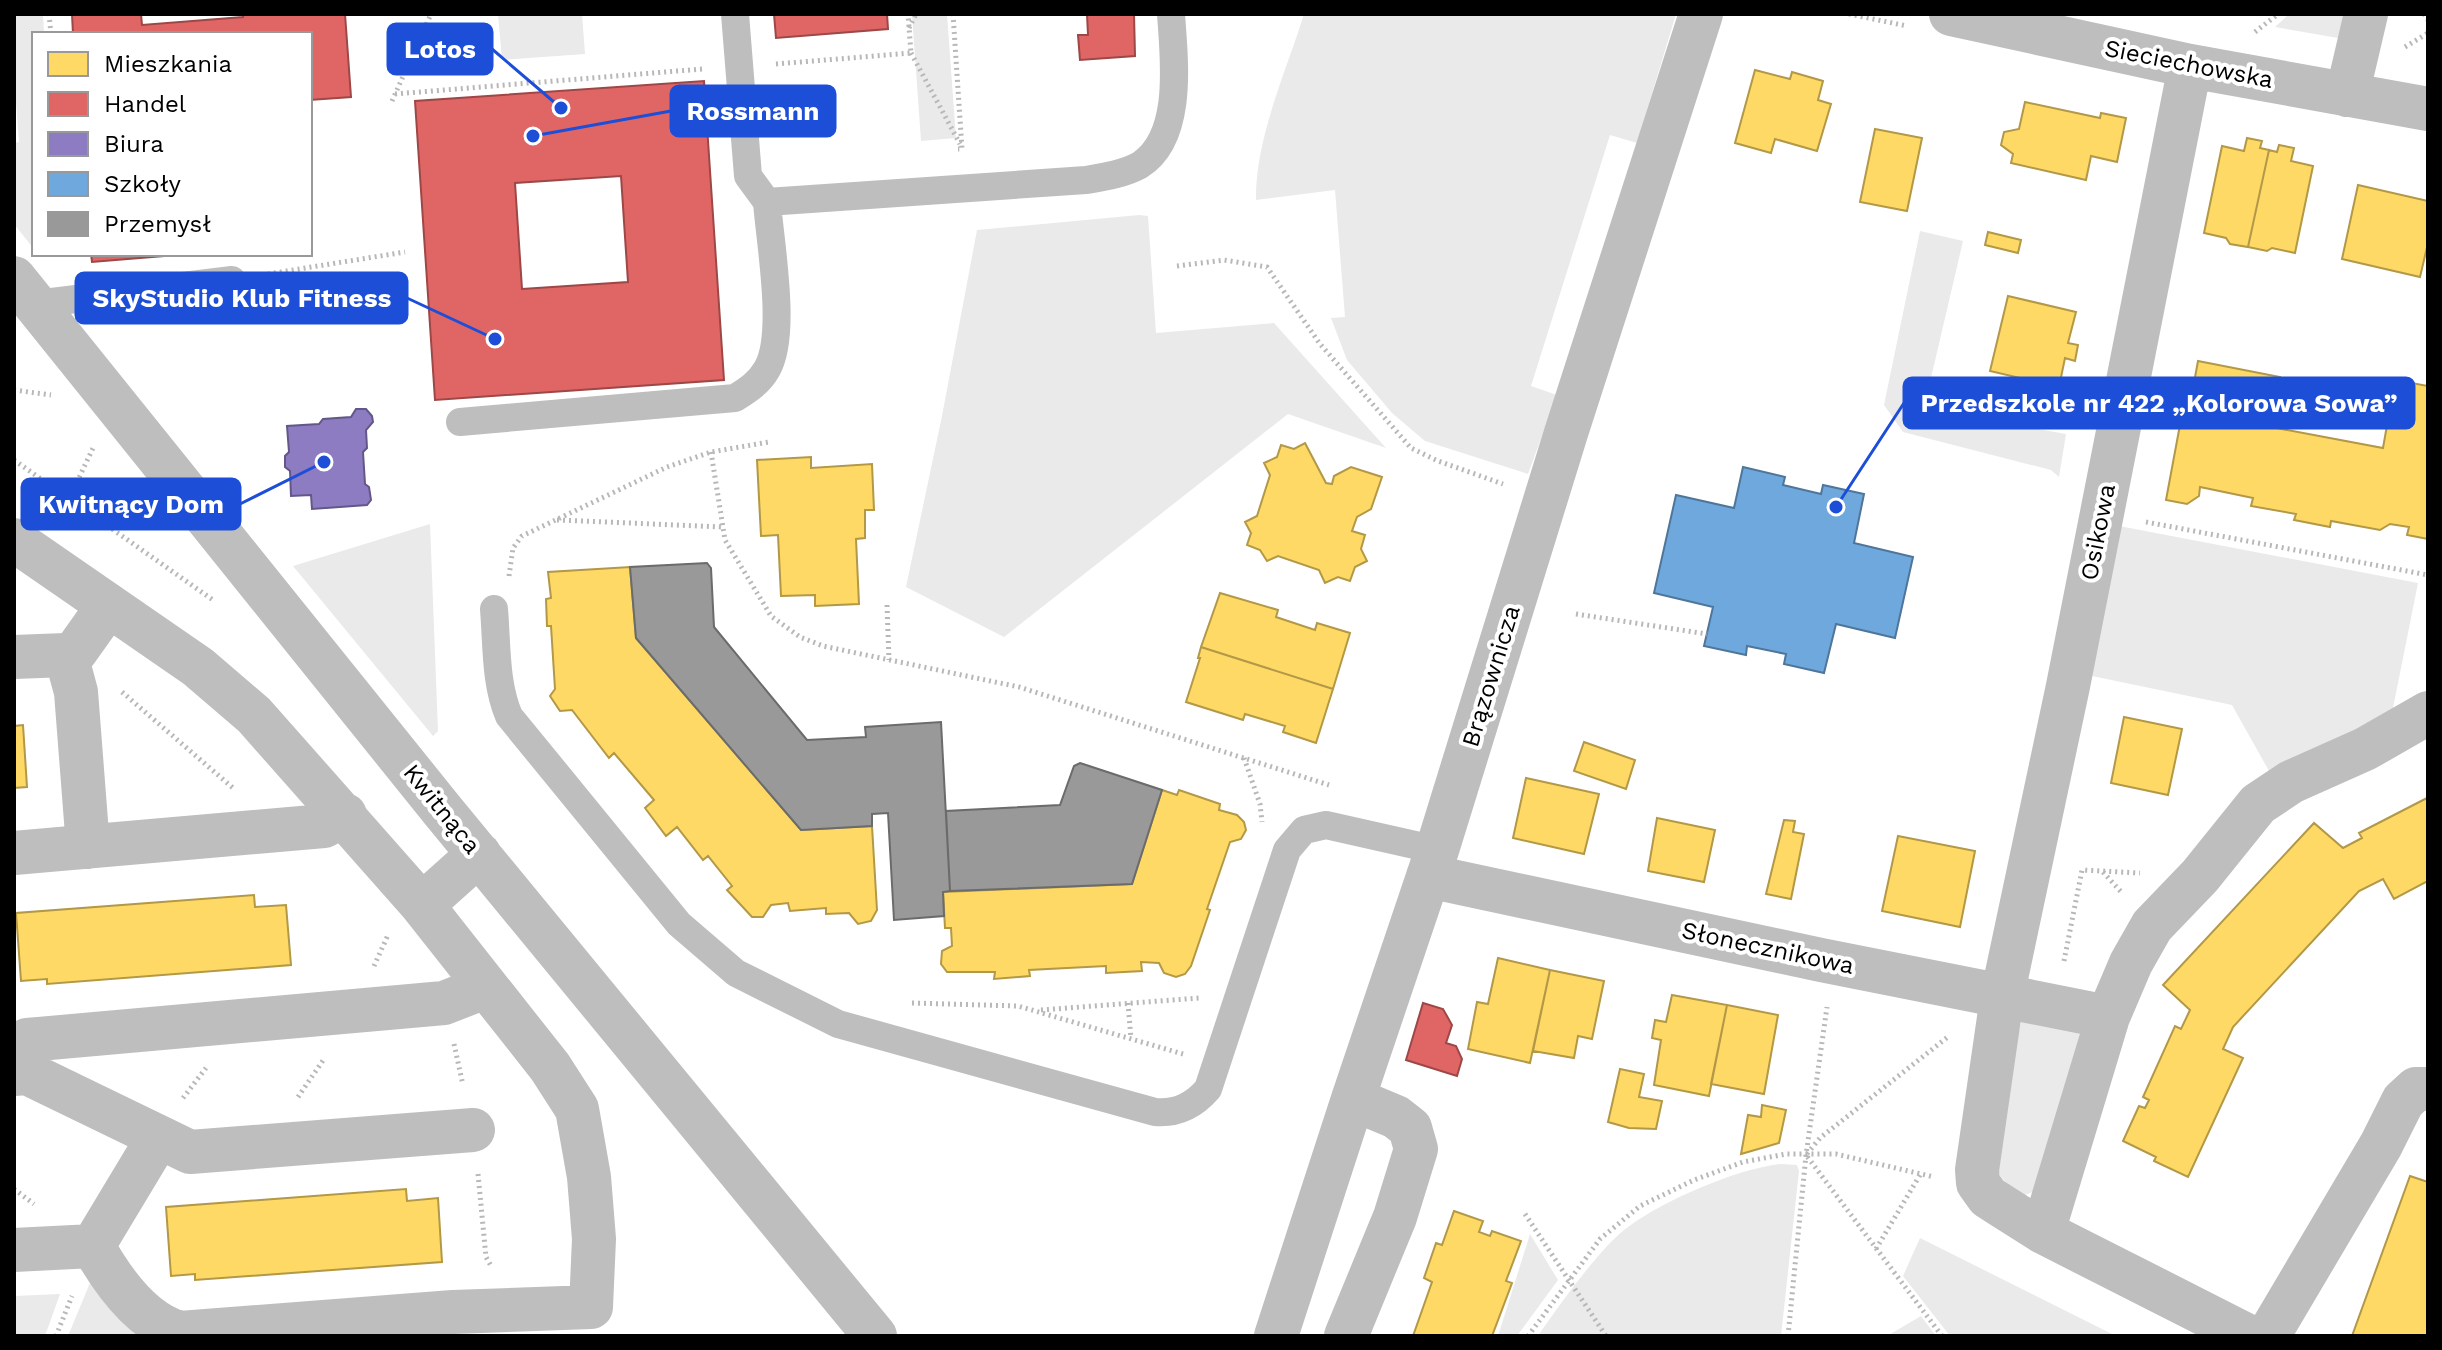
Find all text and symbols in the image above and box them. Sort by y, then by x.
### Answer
callout: Lotos [388,24,492,74]
legend [32,32,312,256]
text: Lotos [404,34,476,64]
street label: Sieciechowska [2102,34,2276,94]
text: Mieszkania [104,50,232,78]
callout: Rossmann [671,86,835,136]
text: Handel [104,90,187,118]
text: Rossmann [687,96,819,126]
text: Biura [104,130,164,158]
text: Szkoły [104,170,182,198]
text: Przemysł [104,210,211,238]
callout: SkyStudio Klub Fitness [76,273,407,323]
text: SkyStudio Klub Fitness [93,283,392,313]
callout: Przedszkole nr 422 „Kolorowa Sowa” [1904,378,2414,428]
text: Przedszkole nr 422 „Kolorowa Sowa” [1921,388,2397,418]
callout: Kwitnący Dom [22,479,240,529]
street label: Osikowa [2075,481,2121,583]
text: Kwitnący Dom [38,489,224,519]
street label: Brązownicza [1456,602,1526,750]
street label: Kwitnąca [398,759,486,859]
street label: Słonecznikowa [1679,916,1857,980]

